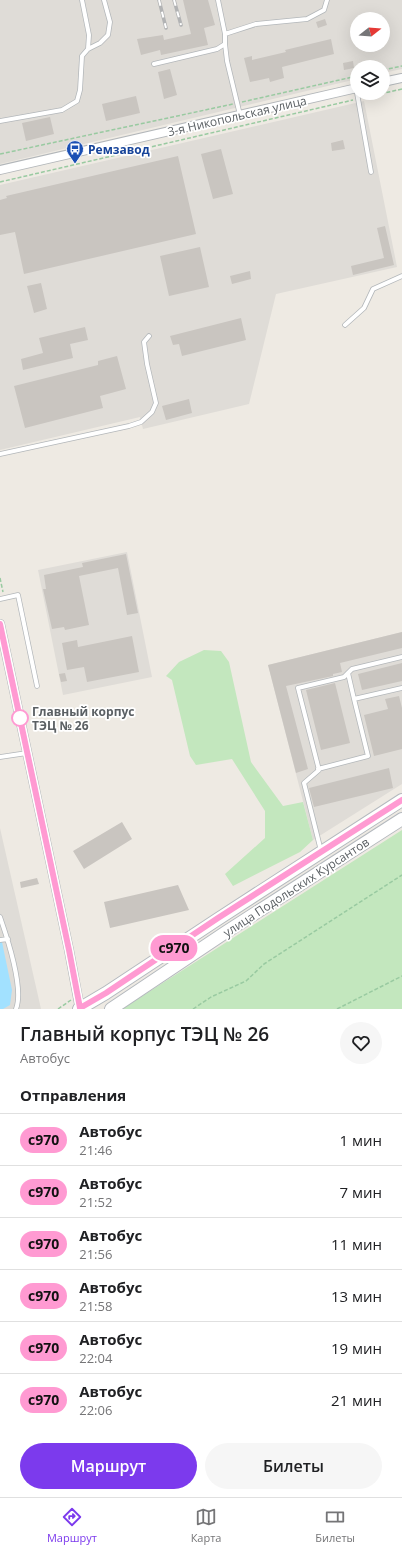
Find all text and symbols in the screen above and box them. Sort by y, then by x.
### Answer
north arrow [350,12,390,52]
map controls [350,12,390,100]
button: layers [350,60,390,100]
street label: 3-я Никопольская улица [166,92,308,140]
bus stop icon: Ремзавод [65,139,85,164]
place label: Ремзавод [88,141,150,158]
place label: Главный корпус ТЭЦ № 26 [32,703,134,734]
marker: Главный корпус ТЭЦ № 26 [11,709,29,727]
street label: улица Подольских Курсантов [220,833,373,941]
line badge: с970 [146,935,202,961]
text: с970 [158,938,190,957]
text: Главный корпус ТЭЦ № 26 [20,1021,269,1047]
button: heart [340,1022,382,1064]
text: Автобус [20,1049,70,1067]
text: Отправления [20,1085,126,1105]
text: Автобус [79,1121,142,1141]
text: с970 [28,1130,59,1149]
text: 1 мин [339,1130,382,1150]
text: 21:46 [79,1141,112,1159]
text: Автобус [79,1173,142,1193]
text: с970 [28,1182,59,1201]
text: 7 мин [339,1182,382,1202]
text: 21:52 [79,1193,112,1211]
text: Автобус [79,1225,142,1245]
text: с970 [28,1234,59,1253]
text: 11 мин [331,1234,382,1254]
text: 21:56 [79,1245,112,1263]
text: Автобус [79,1277,142,1297]
text: с970 [28,1286,59,1305]
text: 13 мин [331,1286,382,1306]
text: 21:58 [79,1297,112,1315]
text: Автобус [79,1329,142,1349]
text: с970 [28,1338,59,1357]
text: 19 мин [331,1338,382,1358]
text: 22:04 [79,1349,112,1367]
text: Автобус [79,1381,142,1401]
text: с970 [28,1390,59,1409]
text: 21 мин [331,1390,382,1410]
text: 22:06 [79,1401,112,1419]
button: Маршрут [20,1443,197,1489]
button: Билеты [205,1443,382,1489]
tab: Маршрут [47,1506,97,1545]
tab: Карта [191,1506,221,1545]
tab: Билеты [315,1506,355,1545]

